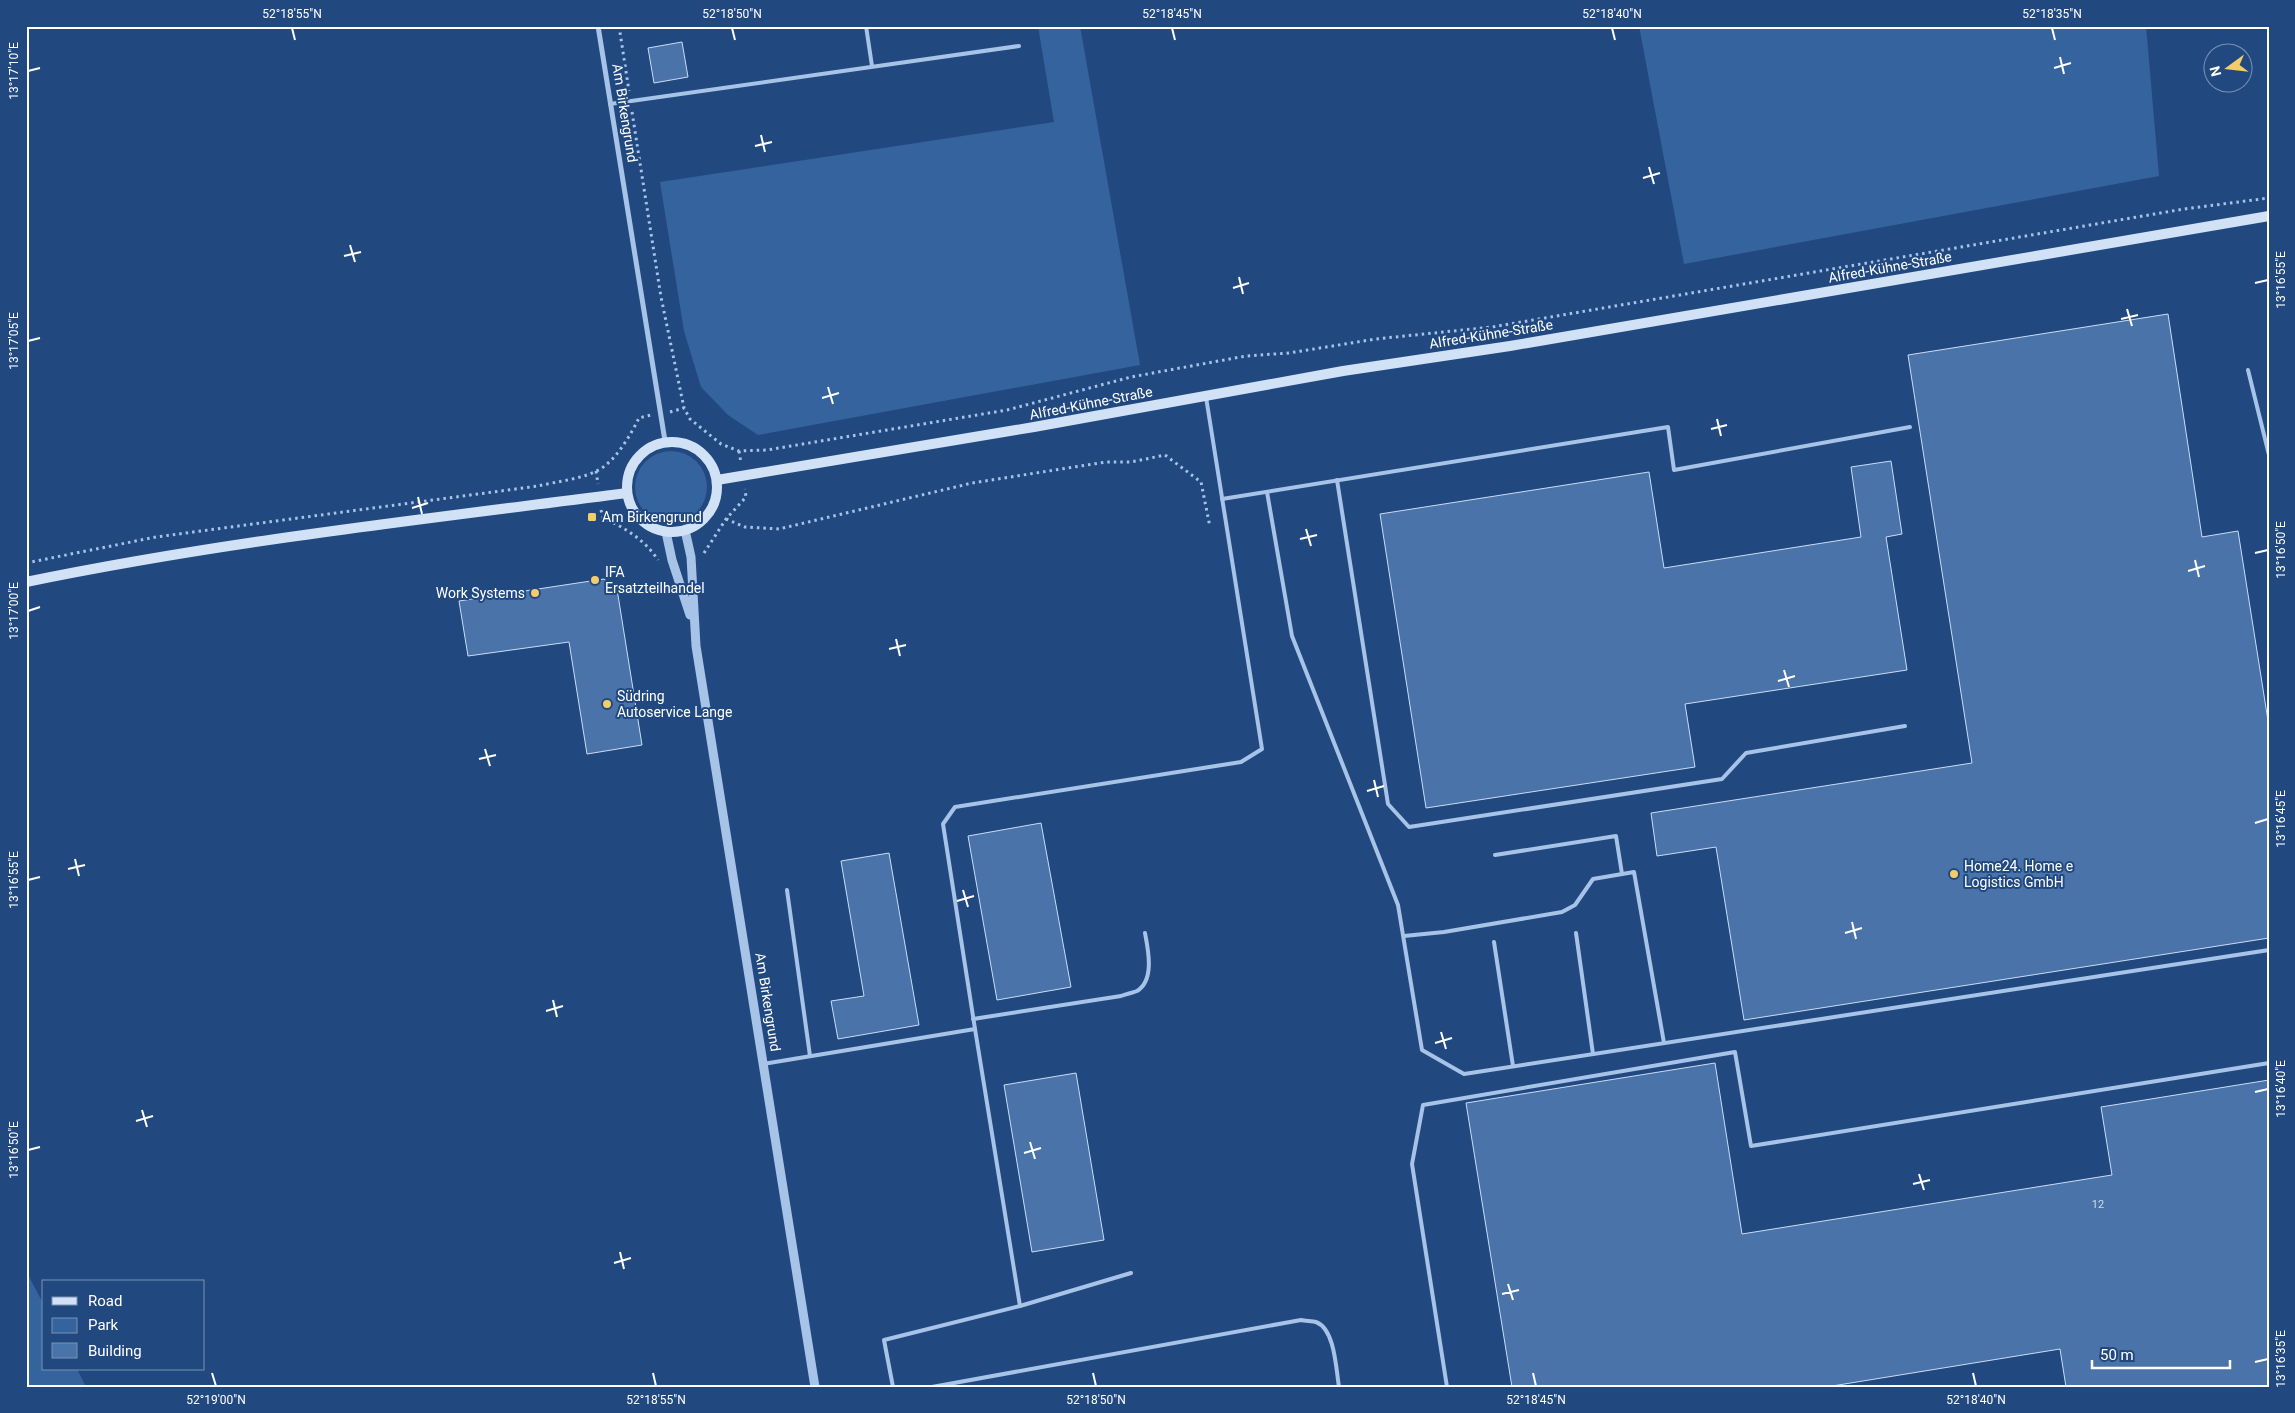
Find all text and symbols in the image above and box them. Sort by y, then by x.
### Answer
text: 52°18'55"N [262,7,322,21]
text: 52°18'50"N [702,7,762,21]
text: 52°18'45"N [1142,7,1202,21]
text: 52°18'40"N [1582,7,1642,21]
text: 52°18'35"N [2022,7,2082,21]
text: 13°17'10"E [7,42,21,100]
north arrow [2202,42,2252,92]
street label: Am Birkengrund [609,62,641,164]
text: N [2206,65,2224,78]
street label: Alfred-Kühne-Straße [1827,248,1953,286]
text: 13°16'55"E [2274,251,2288,309]
text: 13°17'05"E [7,312,21,370]
street label: Alfred-Kühne-Straße [1428,316,1554,352]
street label: Alfred-Kühne-Straße [1028,383,1154,423]
place label: Am Birkengrund [602,509,702,525]
marker: Am Birkengrund [586,511,598,523]
text: 13°16'50"E [2274,521,2288,579]
place label: IFA Ersatzteilhandel [605,564,705,596]
marker: IFA Ersatzteilhandel [589,574,601,586]
text: 13°17'00"E [7,582,21,640]
place label: Work Systems [436,585,525,601]
marker: Work Systems [529,587,541,599]
place label: Südring Autoservice Lange [617,688,732,720]
marker: Südring Autoservice Lange [601,698,613,710]
text: 13°16'45"E [2274,790,2288,848]
text: 13°16'55"E [7,851,21,909]
place label: Home24. Home e Logistics GmbH [1964,858,2073,890]
marker: Home24. Home e Logistics GmbH [1948,868,1960,880]
street label: Am Birkengrund [752,951,784,1053]
text: 13°16'40"E [2274,1060,2288,1118]
text: 13°16'50"E [7,1121,21,1179]
house number: 12 [2092,1198,2104,1211]
legend [42,1280,205,1370]
text: Road [88,1292,122,1310]
text: Park [88,1316,119,1334]
text: 13°16'35"E [2274,1330,2288,1388]
scale bar [2092,1338,2230,1370]
text: Building [88,1342,142,1360]
text: 50 m [2100,1346,2134,1364]
text: 52°19'00"N [186,1393,246,1407]
text: 52°18'55"N [626,1393,686,1407]
text: 52°18'50"N [1066,1393,1126,1407]
text: 52°18'45"N [1506,1393,1566,1407]
text: 52°18'40"N [1946,1393,2006,1407]

